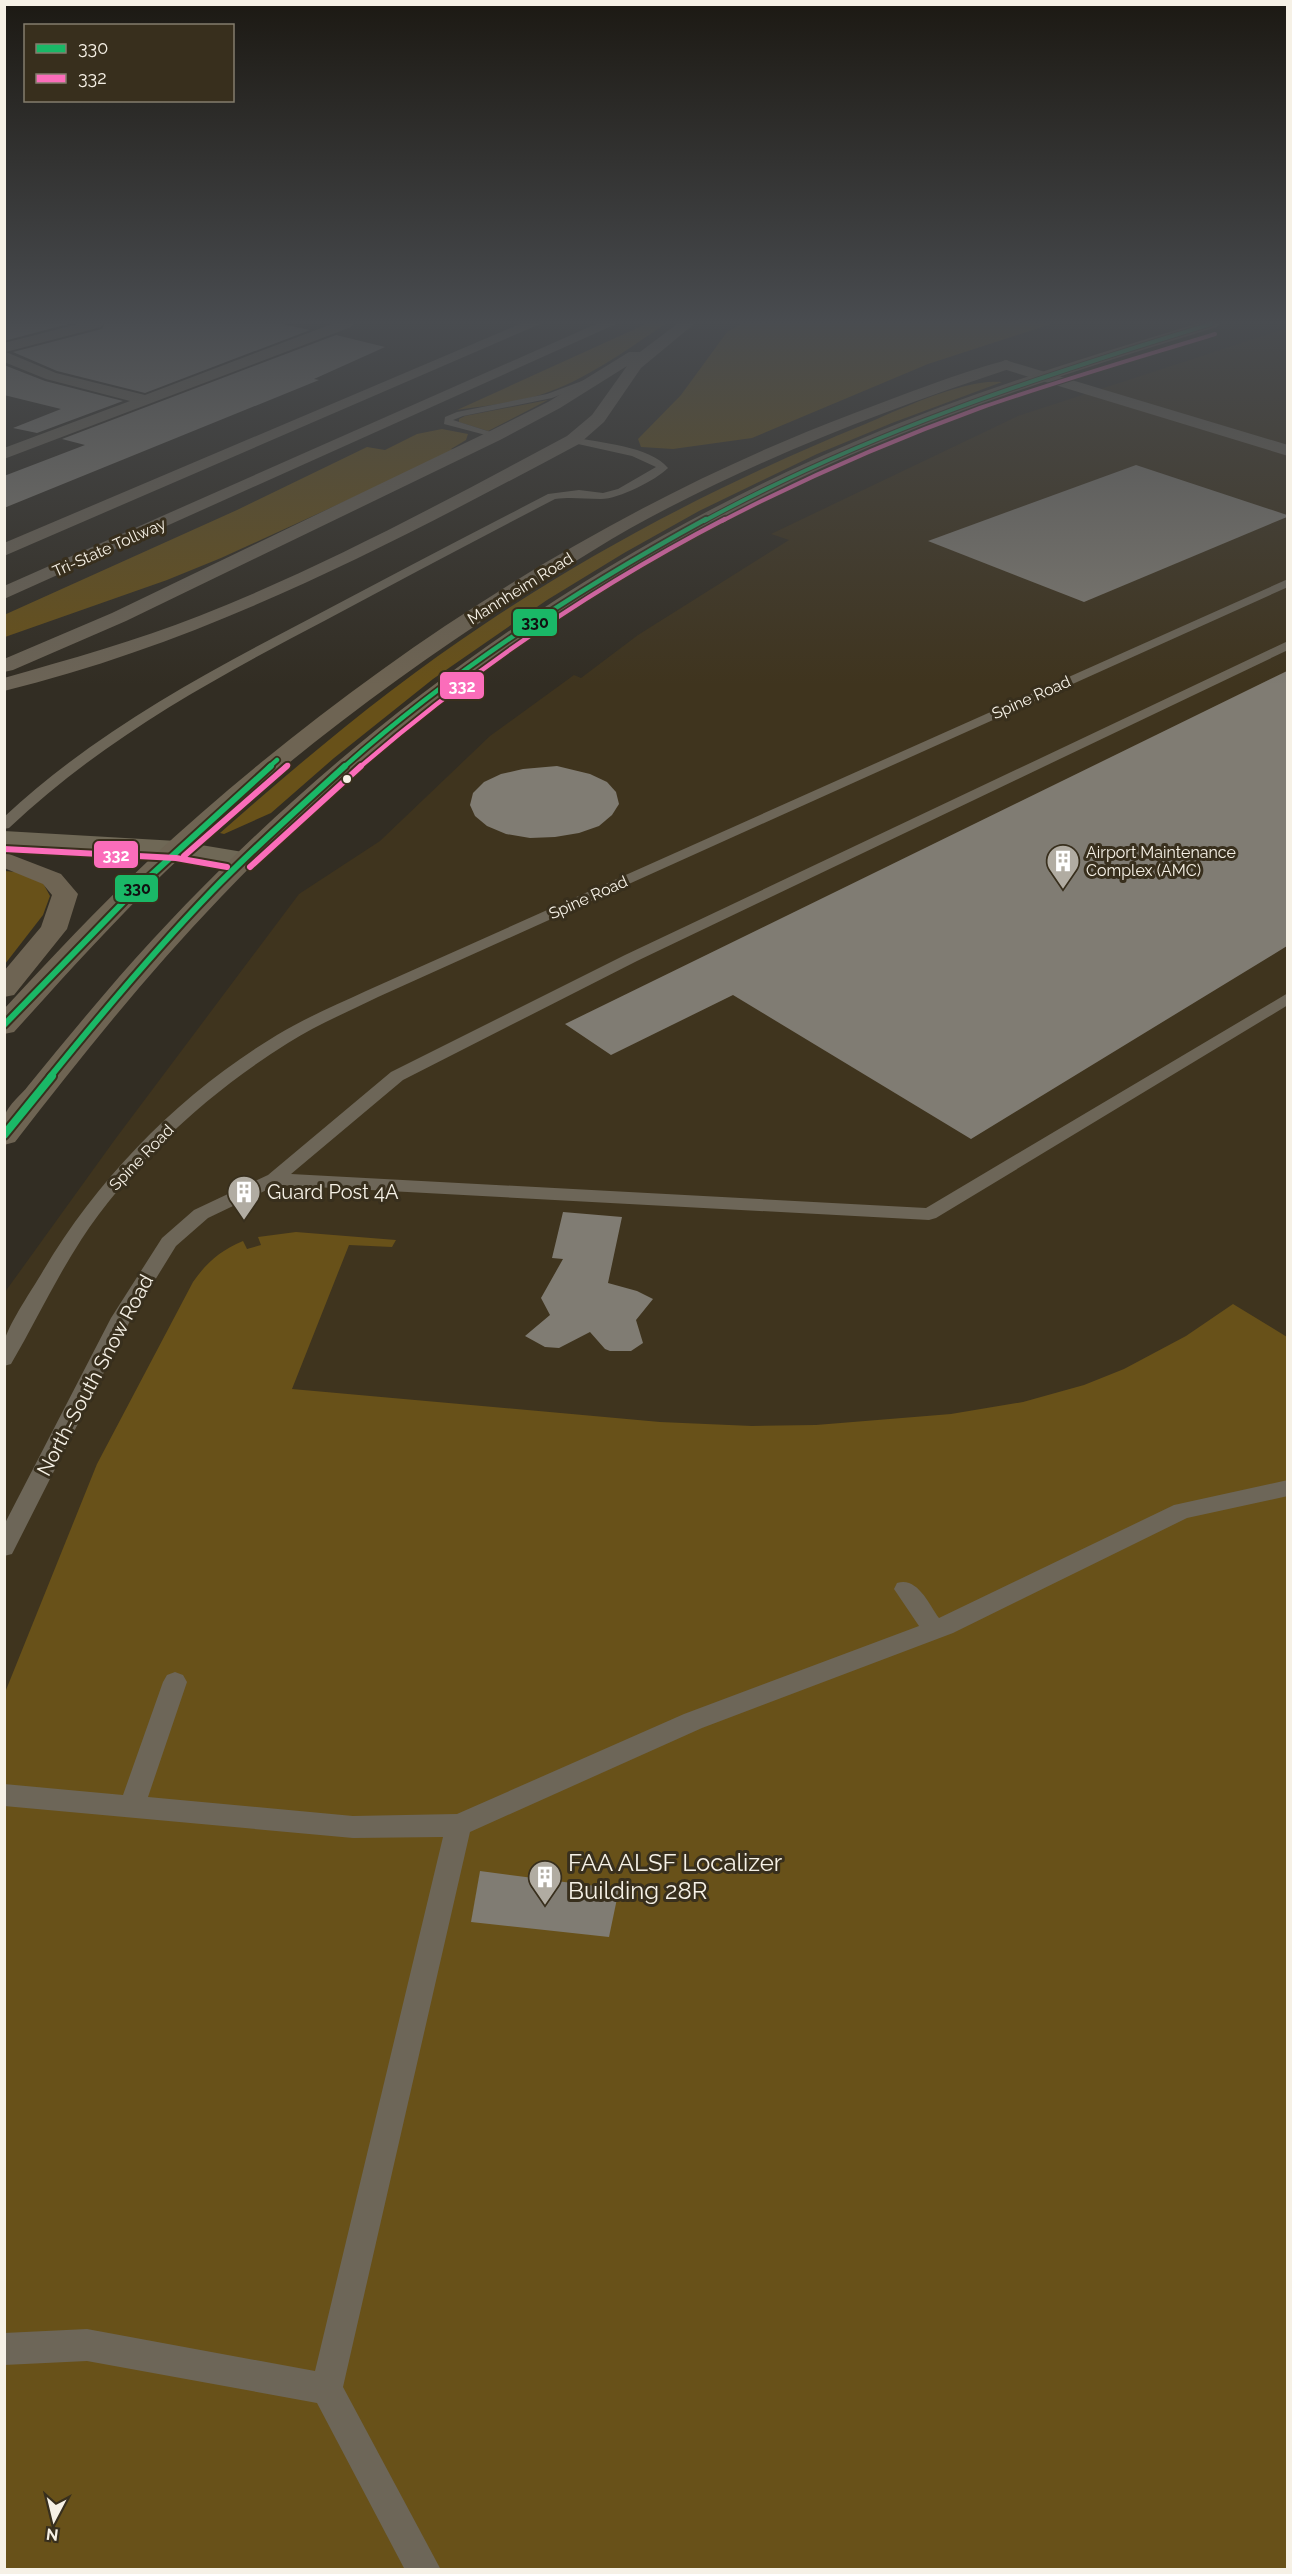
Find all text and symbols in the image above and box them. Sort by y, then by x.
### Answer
legend [24,24,234,102]
text: 330 [78,37,108,58]
text: 332 [78,67,107,88]
street label: Tri-State Tollway [50,514,169,581]
street label: Mannheim Road [464,548,577,628]
line badge: 330 [512,608,558,637]
text: 330 [521,613,549,632]
line badge: 332 [439,671,485,700]
street label: Spine Road [989,672,1074,723]
text: 332 [449,677,475,696]
unlabelled marker [341,773,353,785]
line badge: 332 [93,840,139,869]
building icon: Airport Maintenance Complex (AMC) [1045,843,1081,890]
place label: Airport Maintenance Complex (AMC) [1086,843,1236,880]
text: 332 [103,846,129,865]
street label: Spine Road [546,872,631,923]
line badge: 330 [114,874,159,903]
text: 330 [123,879,151,898]
street label: Spine Road [105,1120,177,1194]
building icon: Guard Post 4A [226,1174,262,1221]
place label: Guard Post 4A [267,1180,399,1204]
street label: North-South Snow Road [32,1270,158,1480]
place label: FAA ALSF Localizer Building 28R [568,1848,783,1905]
building icon: FAA ALSF Localizer Building 28R [527,1859,563,1906]
north arrow [24,2490,84,2550]
text: N [45,2524,59,2545]

